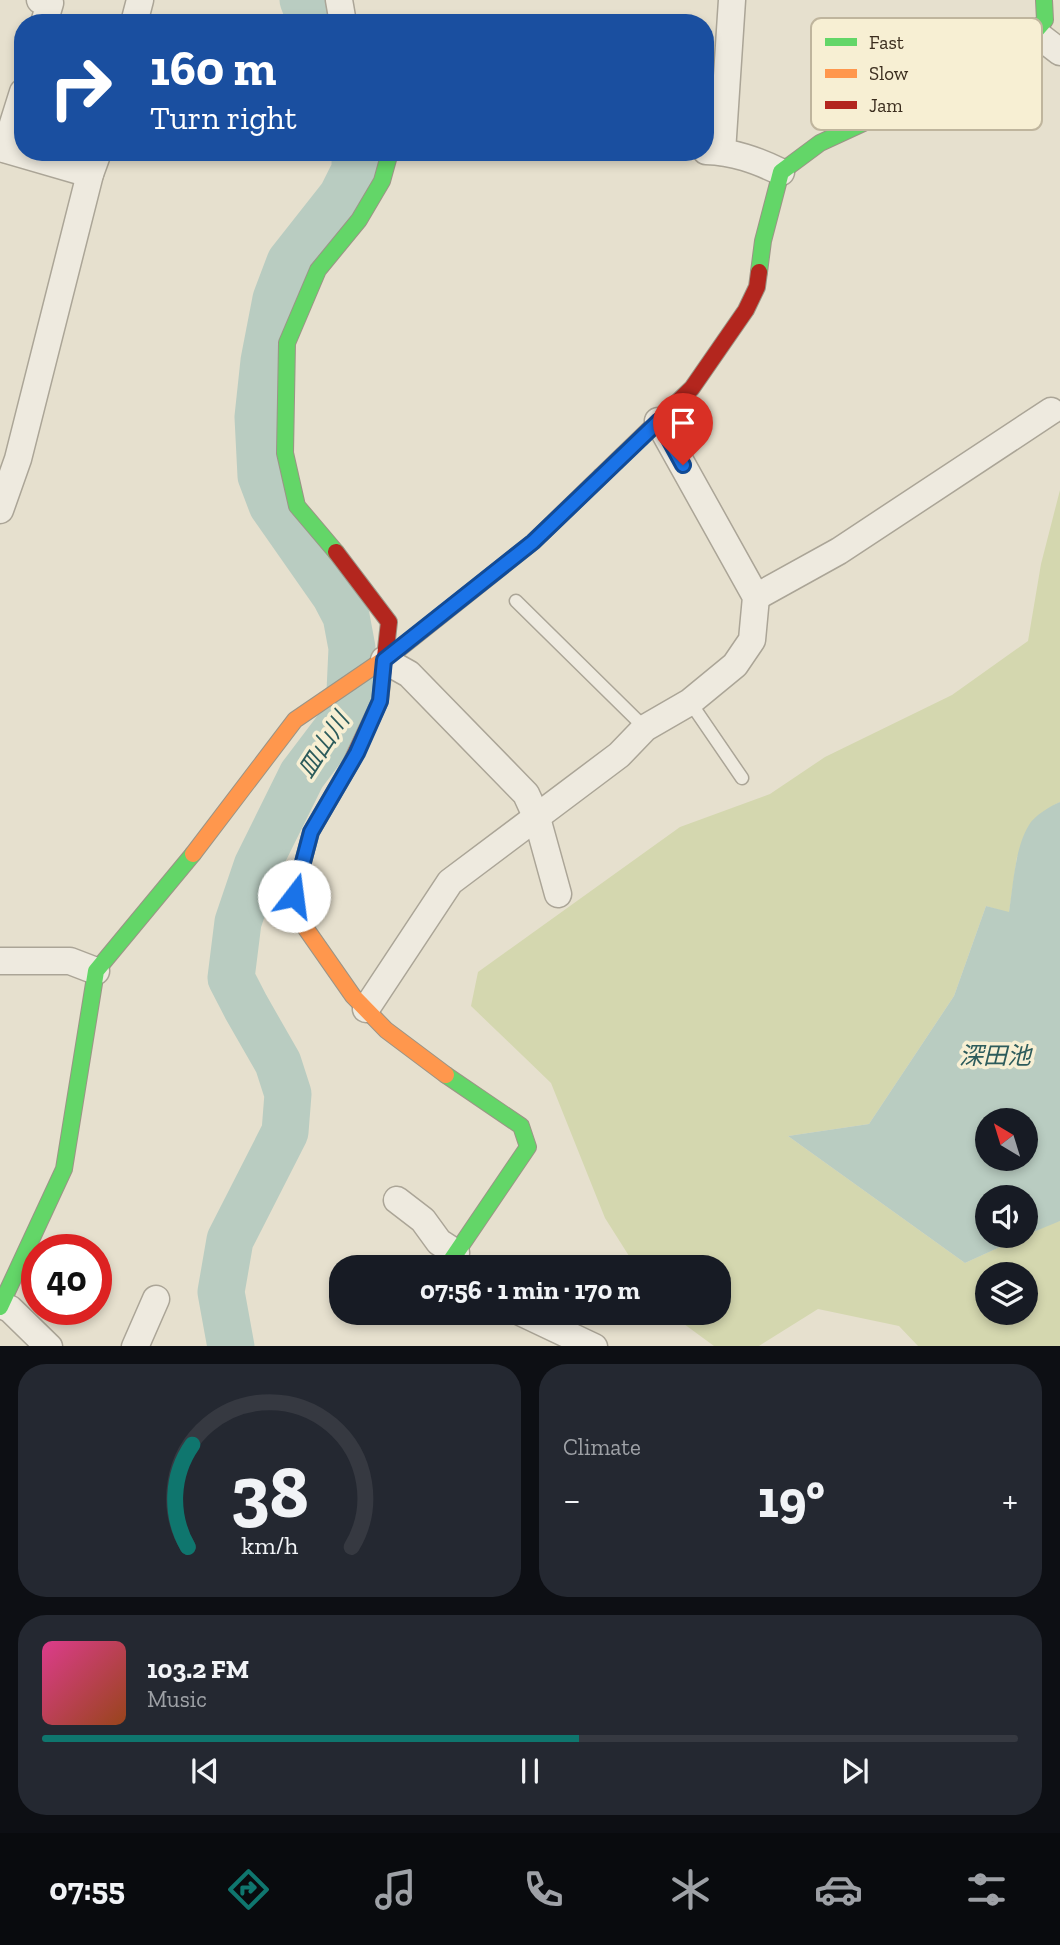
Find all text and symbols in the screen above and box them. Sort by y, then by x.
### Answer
legend [811,18,1042,130]
text: Fast [869,31,904,54]
text: 160 m [150,39,276,98]
icon: right [35,42,126,133]
text: Slow [869,62,909,85]
text: Jam [869,94,903,117]
text: Turn right [150,99,297,137]
pin [653,393,713,465]
icon: arrive [664,404,702,442]
water label: 皿山川 [291,704,356,783]
position arrow [257,859,331,933]
water label: 深田池 [959,1041,1033,1070]
north arrow [975,1108,1038,1171]
map controls [975,1108,1038,1325]
button: sound [975,1185,1038,1248]
speed limit sign: 40 [21,1234,112,1325]
button: layers [975,1262,1038,1325]
text: 07:56 · 1 min · 170 m [420,1274,640,1306]
text: Climate [563,1433,641,1461]
text: 38 [230,1448,309,1536]
text: 19° [758,1468,825,1530]
text: − [563,1477,581,1523]
text: + [1002,1477,1018,1523]
text: km/h [241,1529,298,1559]
text: 103.2 FM [147,1653,249,1685]
text: Music [147,1685,207,1713]
icon: previous [186,1752,224,1790]
icon: pause [511,1752,549,1790]
icon: next [836,1752,874,1790]
icon: directions [224,1865,273,1914]
icon: music [371,1865,420,1914]
icon: phone [519,1865,568,1914]
icon: climate [666,1865,715,1914]
icon: car [814,1865,863,1914]
icon: filters [962,1865,1011,1914]
text: 07:55 [49,1870,125,1908]

